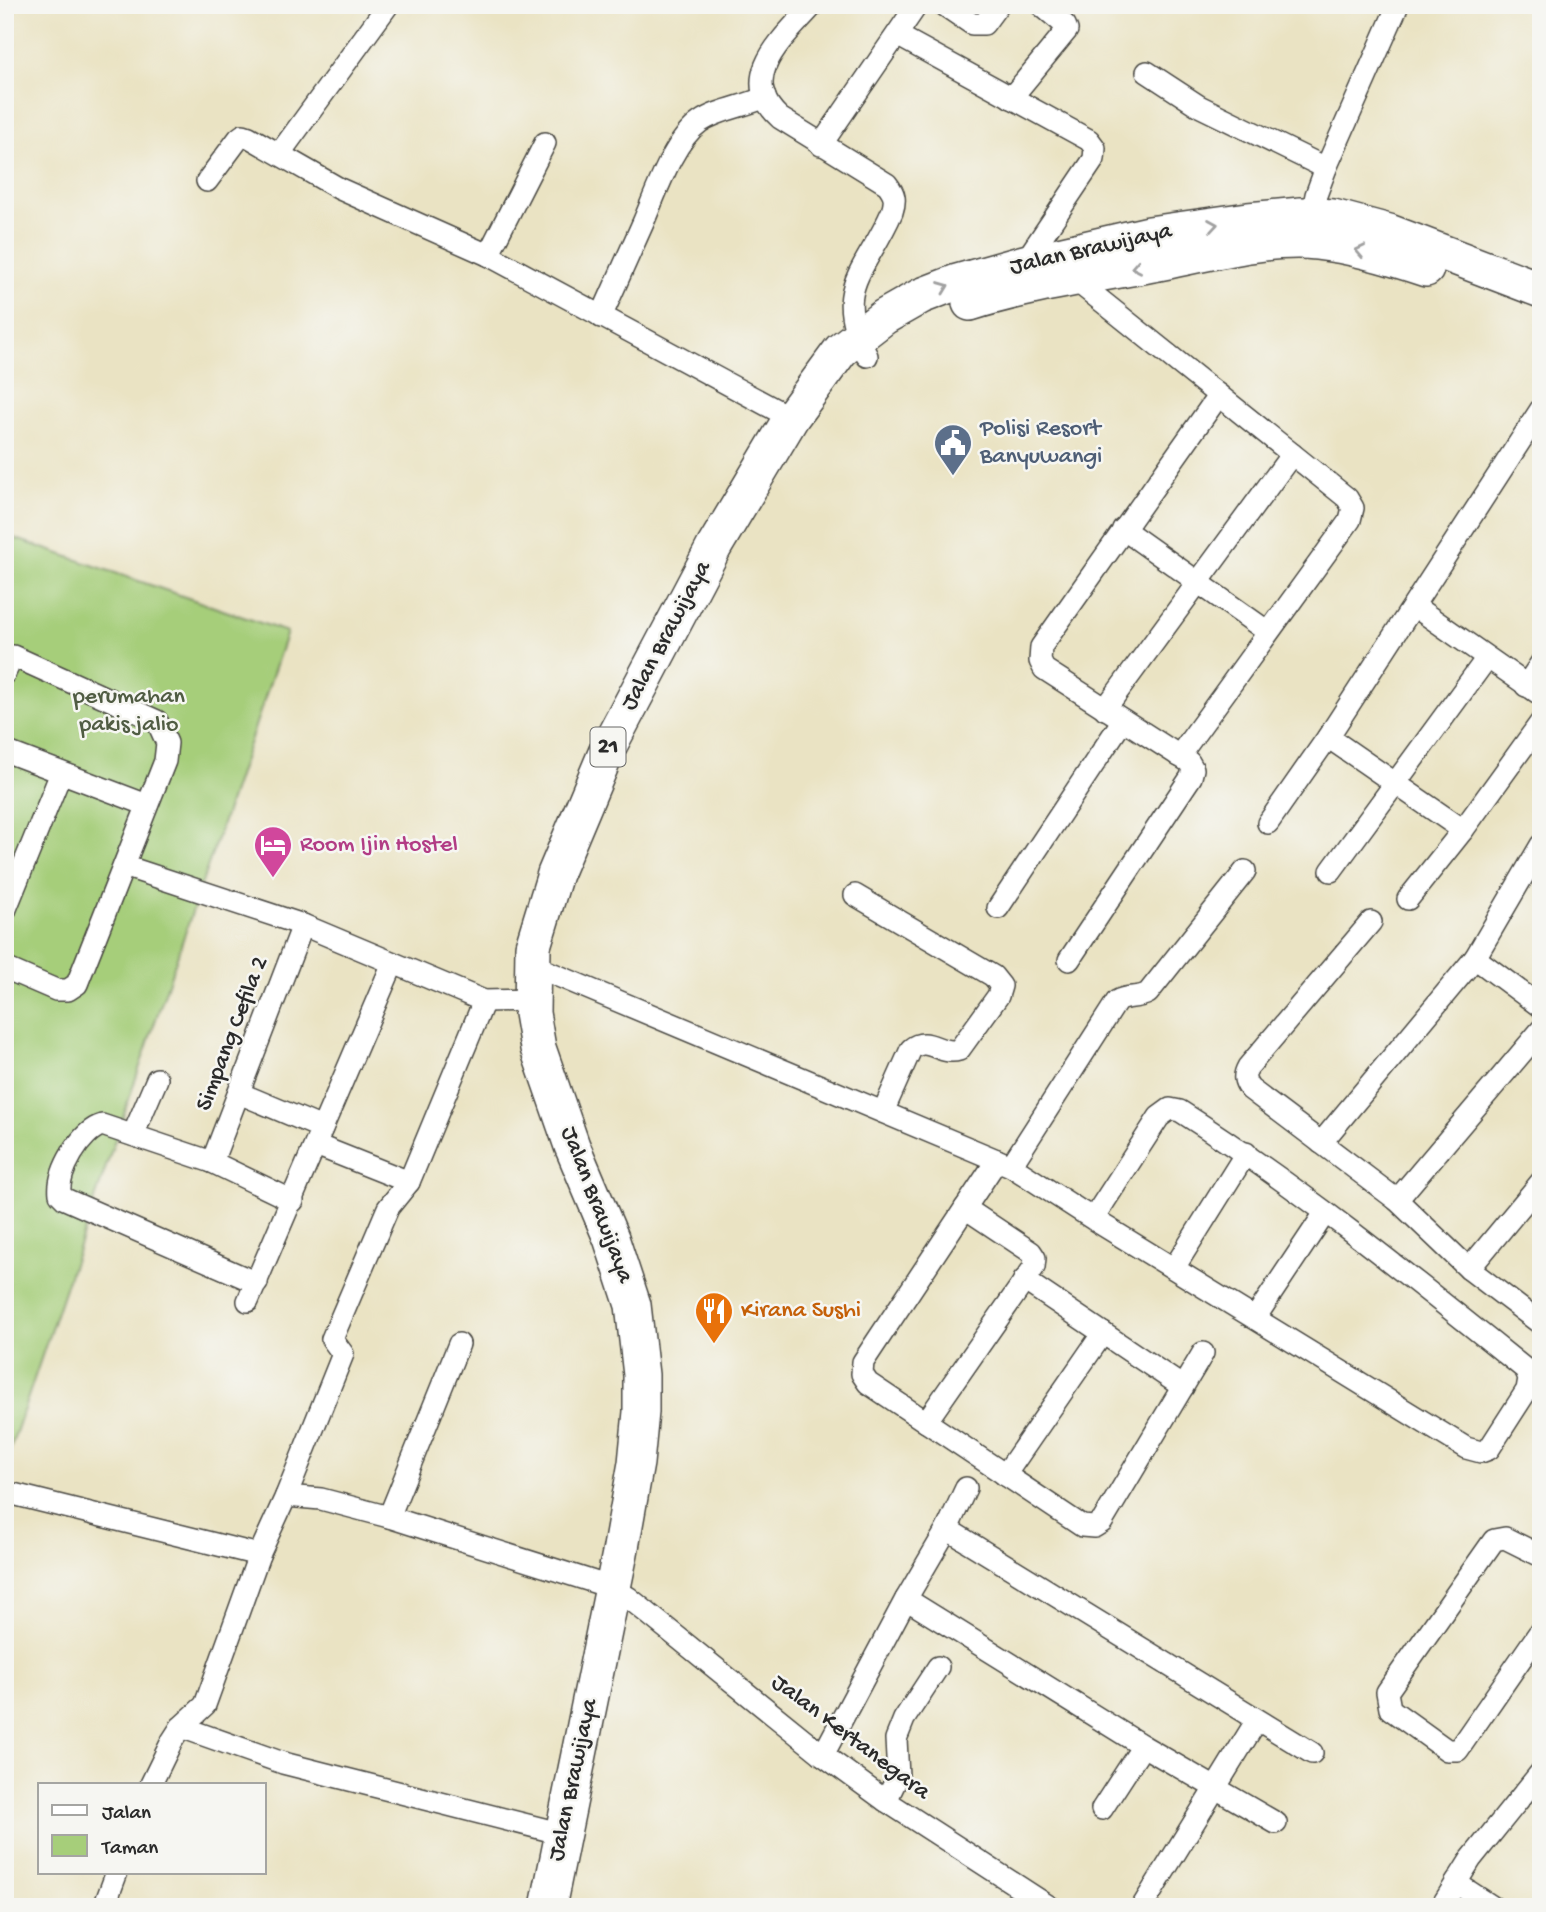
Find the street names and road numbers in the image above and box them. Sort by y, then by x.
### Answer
street label: Jalan Brawijaya [1007,217,1175,283]
street label: Jalan Brawijaya [615,556,719,716]
road number: 21 [590,727,626,766]
street label: Simpang Cefila 2 [190,952,276,1115]
street label: Jalan Brawijaya [553,1123,639,1288]
street label: Jalan Kertanegara [765,1669,936,1808]
street label: Jalan Brawijaya [543,1696,605,1864]

